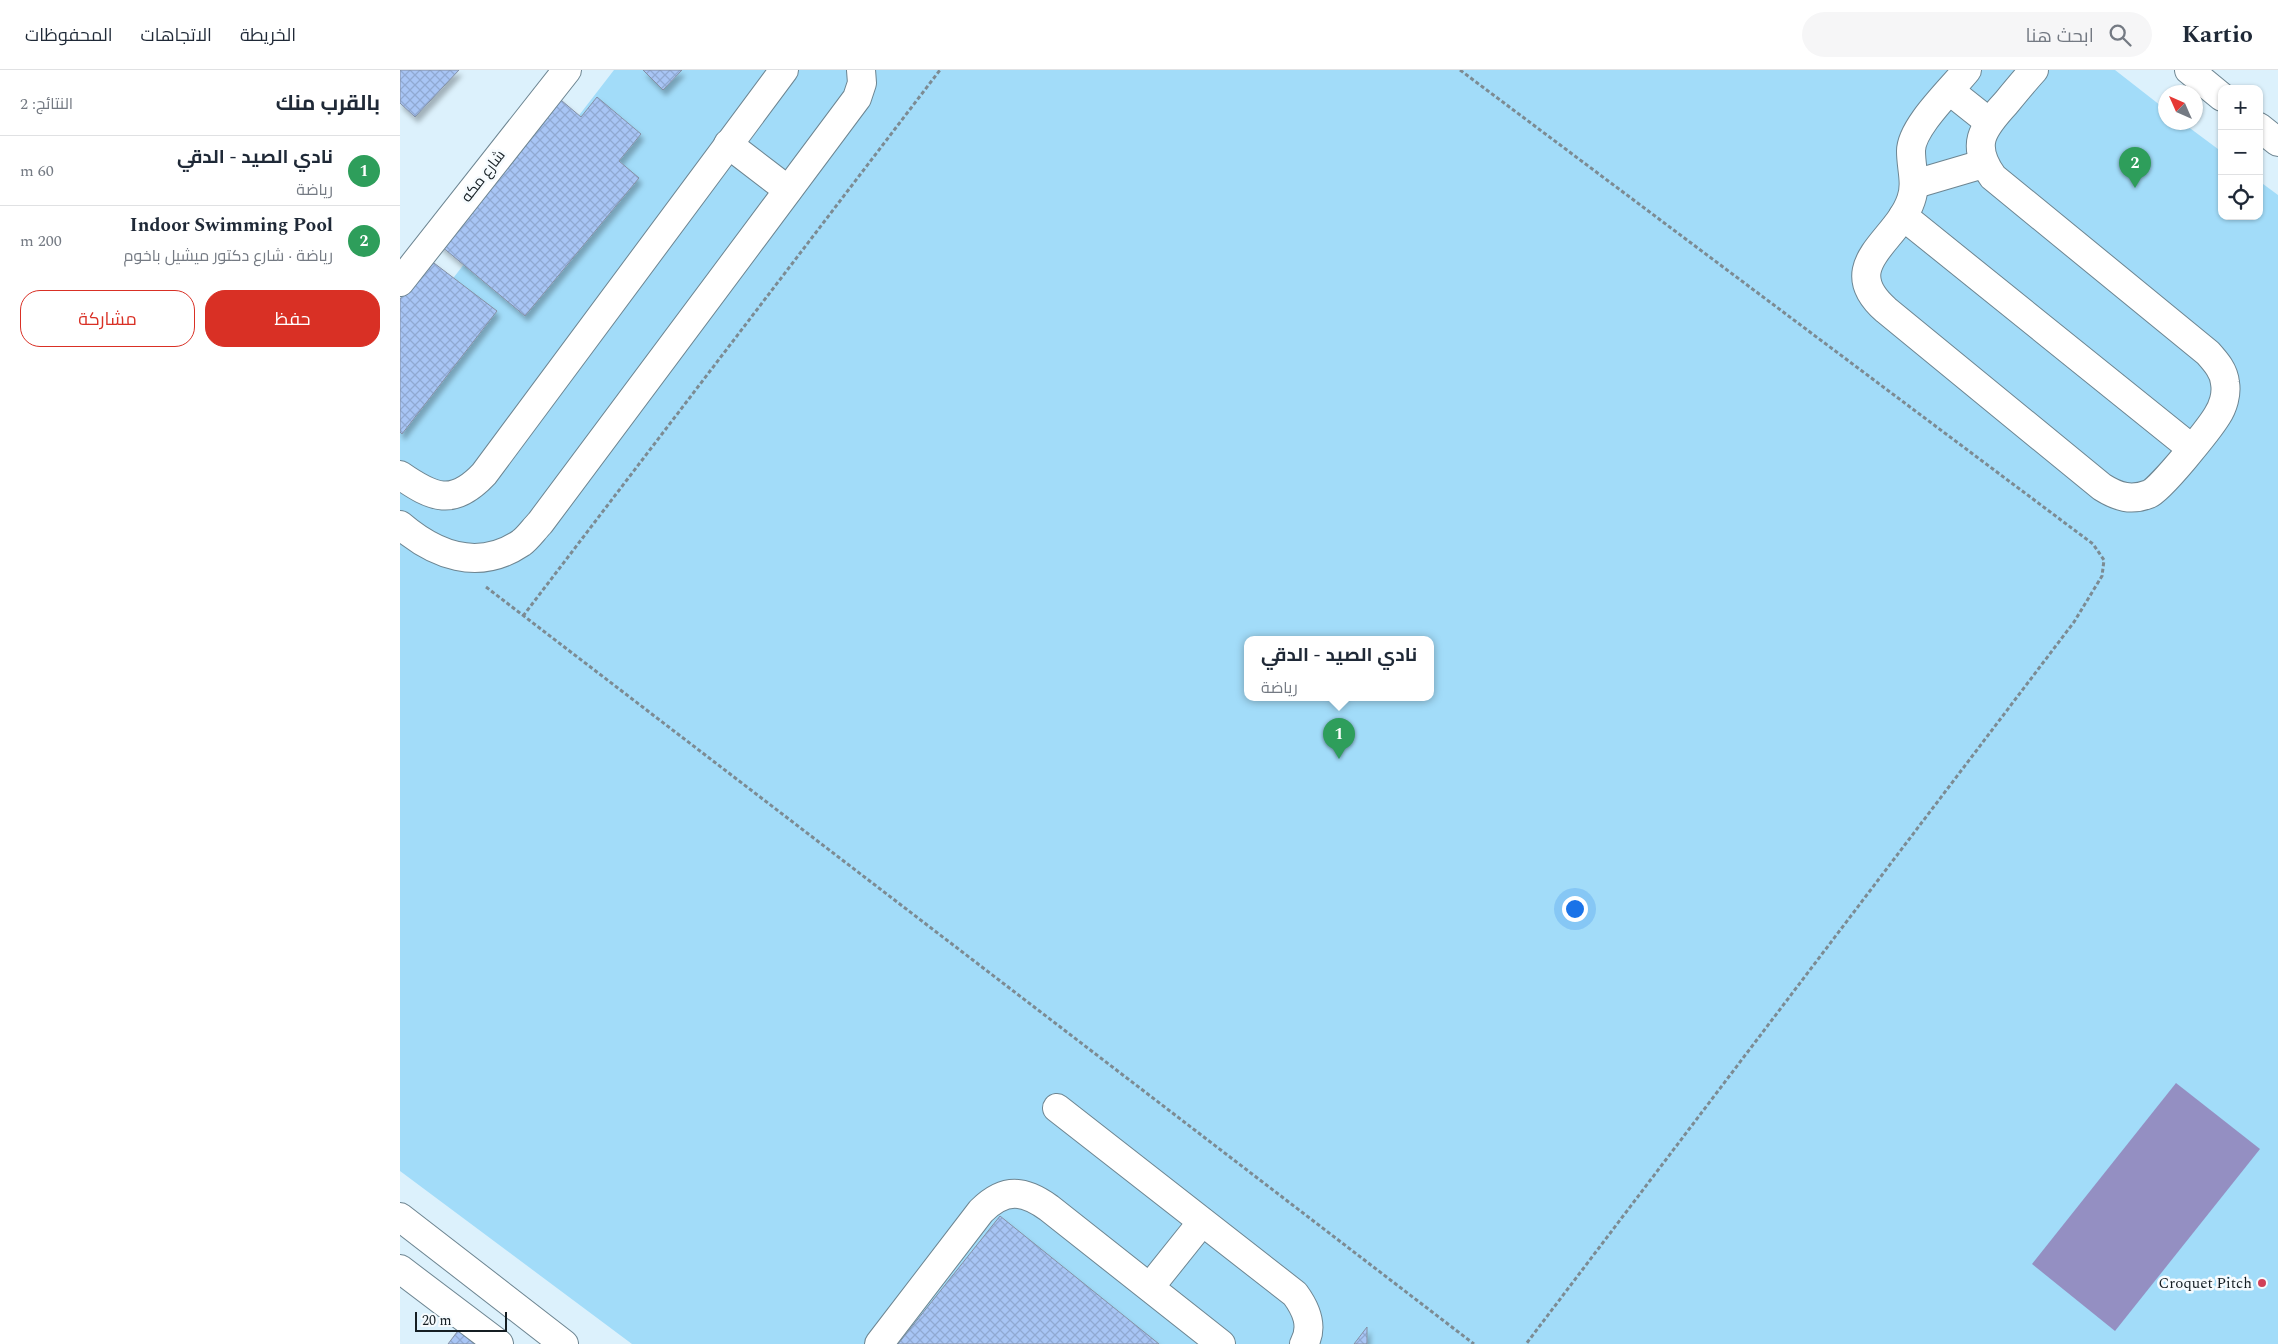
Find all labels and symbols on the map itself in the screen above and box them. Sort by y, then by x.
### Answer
north arrow [2158,85,2203,130]
street label: شارع مكه [456,145,511,207]
pin: 2 [2119,147,2151,188]
pin: 1 [1323,718,1355,759]
your location [1562,896,1588,922]
place label: Croquet Pitch [2158,1272,2252,1295]
marker: Croquet Pitch [2256,1277,2268,1289]
scale bar [415,1309,508,1332]

